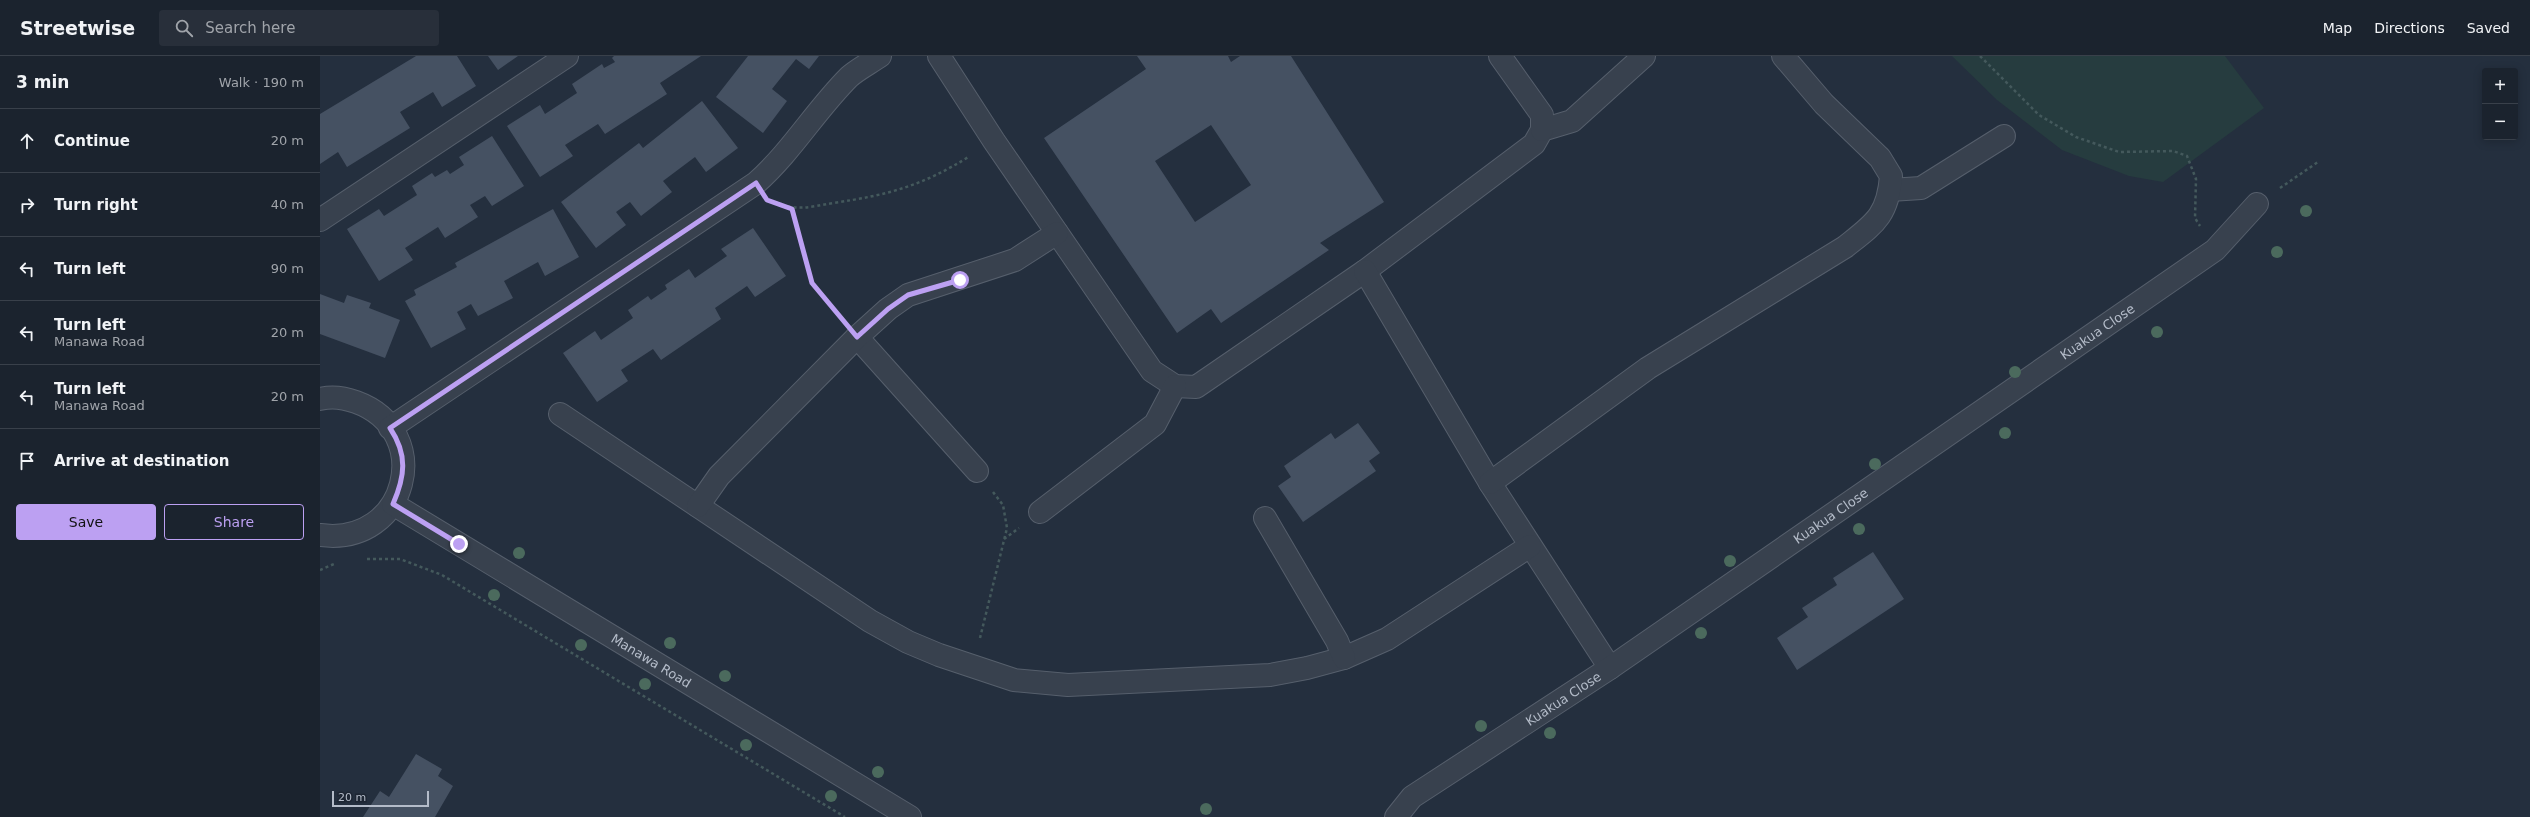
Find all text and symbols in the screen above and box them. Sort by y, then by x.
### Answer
search box [159,10,439,46]
text: Streetwise [20,17,135,39]
icon: search [173,17,195,39]
text: Search here [205,19,295,37]
text: Map [2323,20,2352,36]
text: Directions [2374,20,2445,36]
text: Saved [2467,20,2510,36]
map controls [2482,68,2518,140]
button: + [2482,68,2518,104]
text: 3 min [16,72,69,92]
text: Walk · 190 m [219,75,304,90]
button: − [2482,104,2518,140]
icon: ahead [16,130,38,152]
text: Continue [54,132,130,150]
text: 20 m [271,133,304,148]
icon: right [16,194,38,216]
text: Turn right [54,196,138,214]
text: 40 m [271,197,304,212]
icon: left [16,258,38,280]
text: Turn left [54,260,126,278]
text: 90 m [271,261,304,276]
route start [951,271,969,289]
street label: Kuakua Close [2057,301,2137,363]
text: Turn left [54,316,126,334]
icon: left [16,322,38,344]
text: 20 m [271,325,304,340]
text: Manawa Road [54,334,145,349]
text: Turn left [54,380,126,398]
icon: left [16,386,38,408]
text: 20 m [271,389,304,404]
text: Manawa Road [54,398,145,413]
icon: arrive [16,450,38,472]
text: Arrive at destination [54,452,229,470]
street label: Kuakua Close [1791,485,1871,547]
button: Save [16,504,156,540]
button: Share [164,504,304,540]
route end [450,535,468,553]
street label: Manawa Road [608,631,694,691]
street label: Kuakua Close [1523,669,1604,729]
scale bar [332,789,429,808]
text: 20 m [338,791,366,804]

